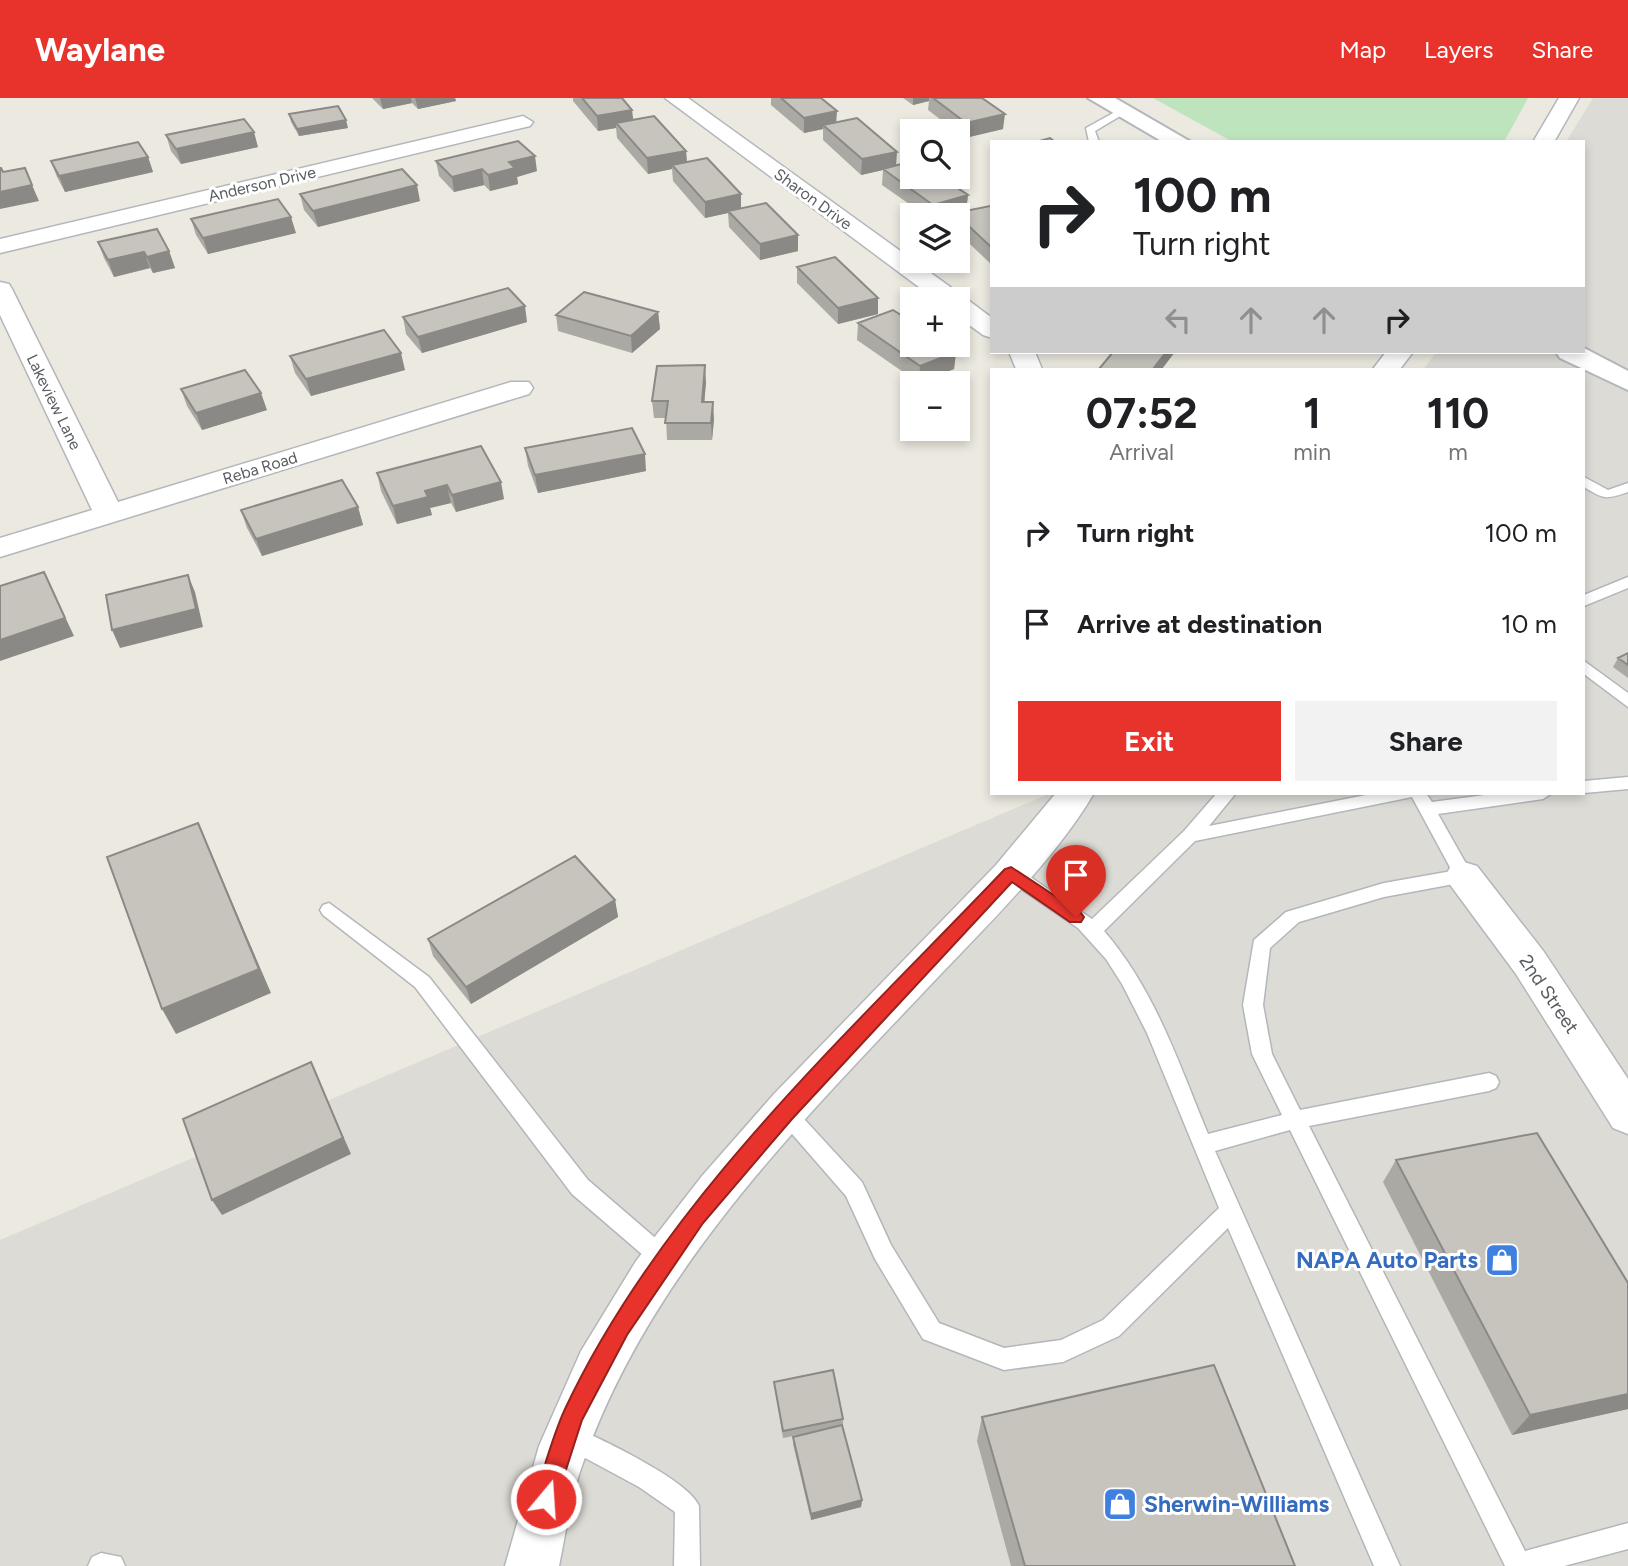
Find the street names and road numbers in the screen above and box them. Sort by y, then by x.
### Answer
street label: Anderson Drive [206,162,318,206]
street label: Sharon Drive [770,164,856,234]
street label: Lakeview Lane [23,351,85,453]
street label: Reba Road [220,448,300,488]
street label: 2nd Street [1514,950,1584,1038]

